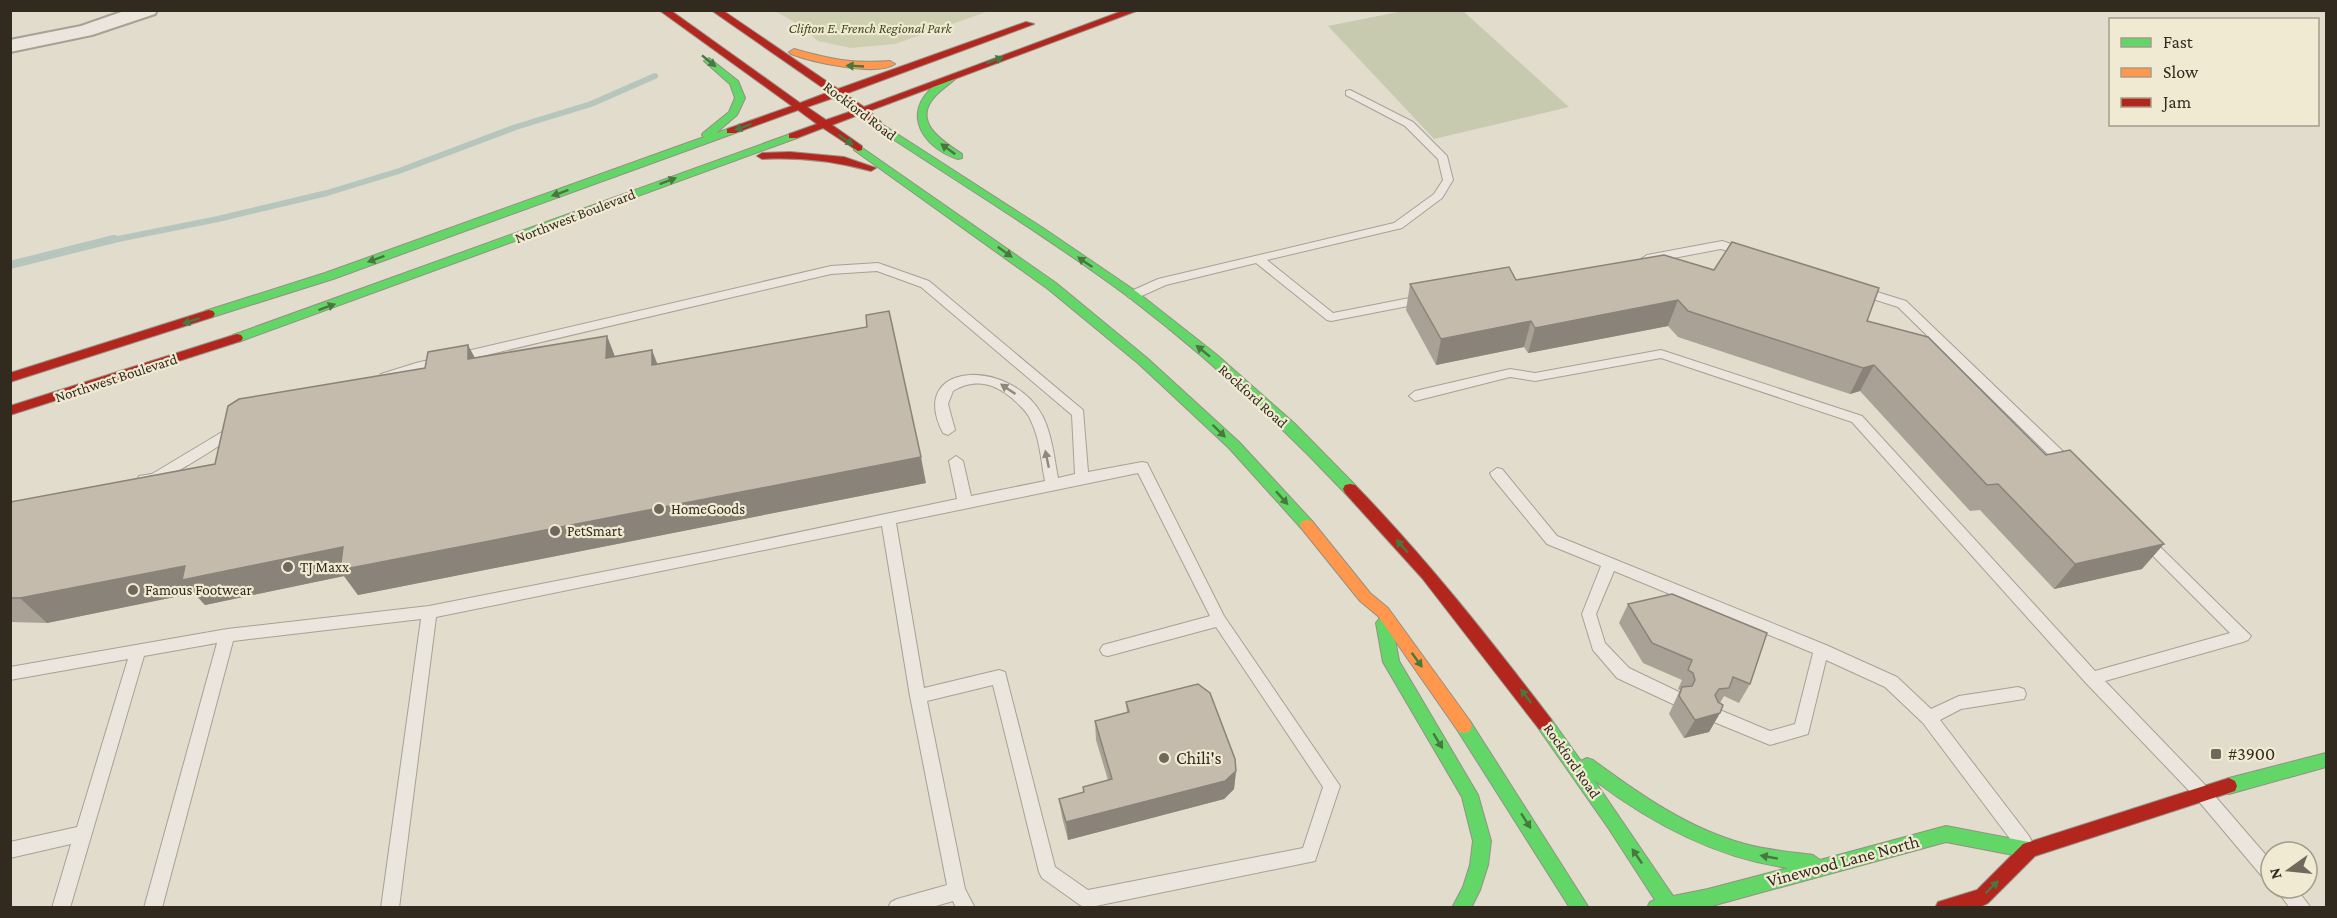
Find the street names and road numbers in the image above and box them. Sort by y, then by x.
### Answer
street label: Rockford Road [821,78,900,144]
street label: Northwest Boulevard [513,186,637,246]
street label: Northwest Boulevard [53,351,179,405]
street label: Rockford Road [1215,361,1291,431]
street label: Rockford Road [1541,721,1604,801]
street label: Vinewood Lane North [1765,831,1922,891]

